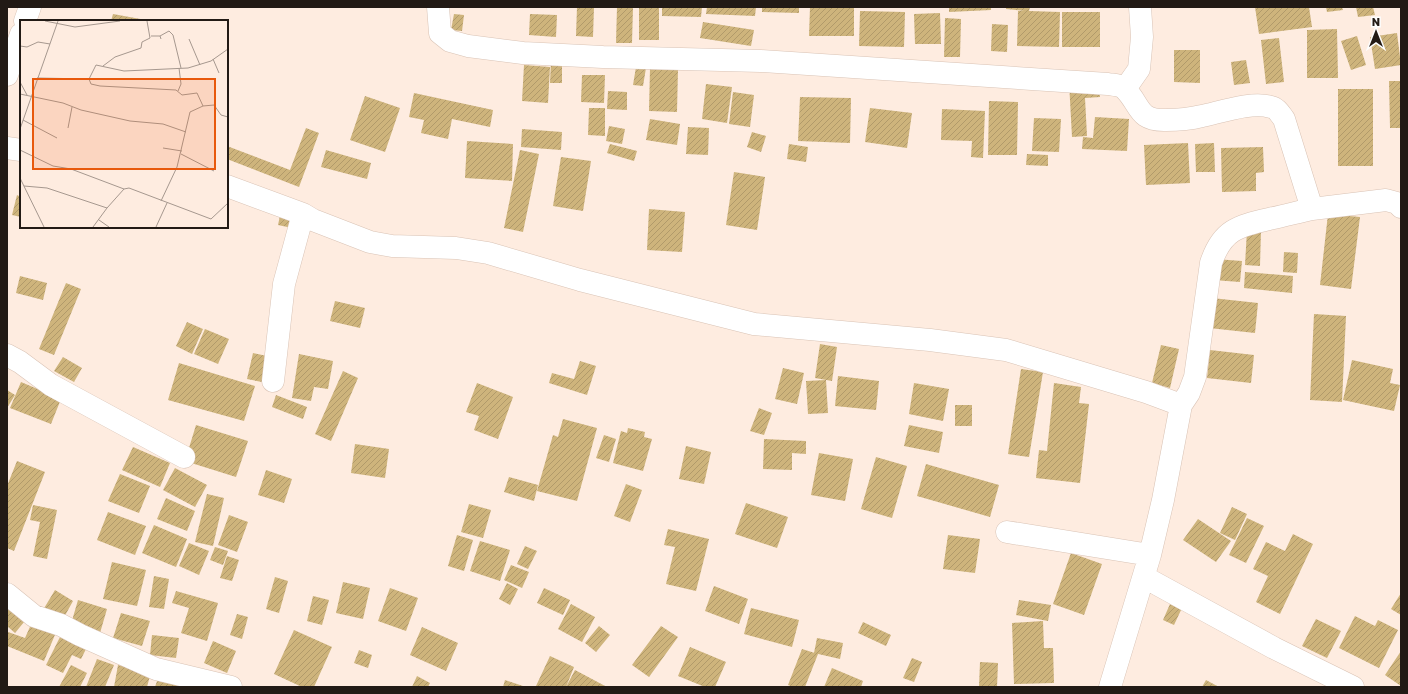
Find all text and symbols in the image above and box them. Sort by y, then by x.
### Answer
north arrow [1356,12,1396,52]
text: N [1372,15,1380,28]
inset map [20,20,228,228]

